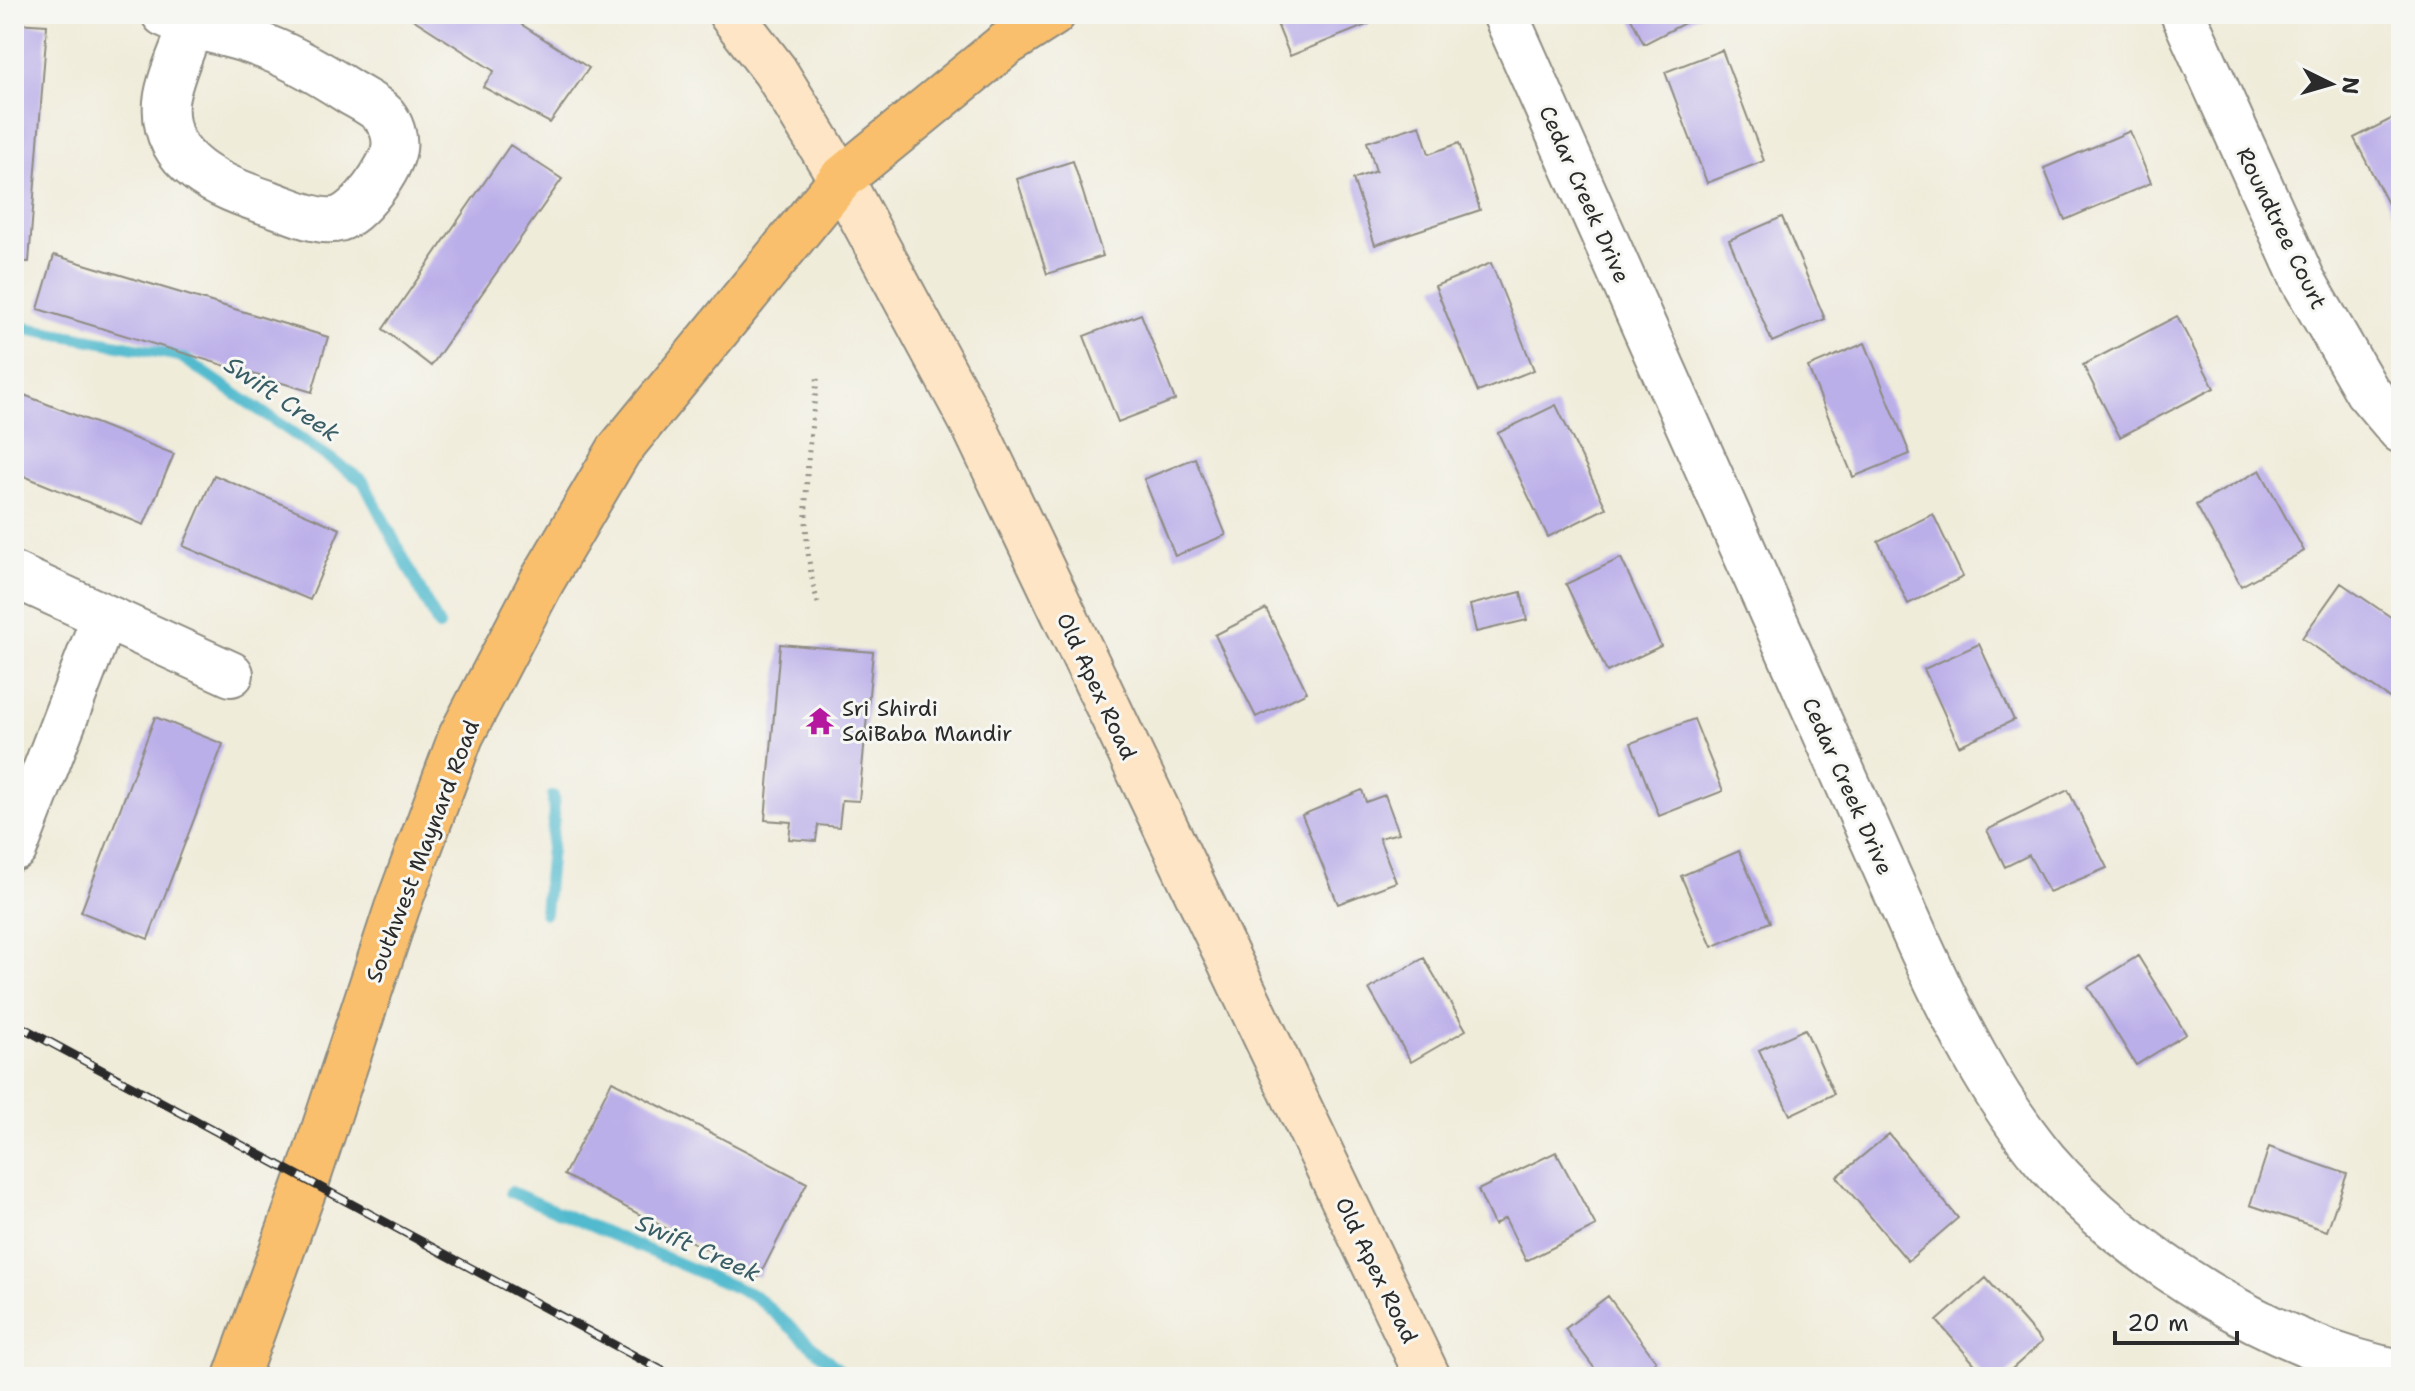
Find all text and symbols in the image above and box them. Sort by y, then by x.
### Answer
north arrow [2291,44,2371,124]
text: N [2335,76,2366,96]
street label: Cedar Creek Drive [1532,101,1637,287]
street label: Roundtree Court [2230,142,2333,314]
water label: Swift Creek [218,349,346,450]
street label: Old Apex Road [1050,608,1143,764]
street label: Cedar Creek Drive [1795,693,1900,879]
place label: Sri Shirdi SaiBaba Mandir [842,694,1012,748]
temple icon: Sri Shirdi SaiBaba Mandir [805,706,835,736]
street label: Southwest Maynard Road [359,716,486,987]
street label: Old Apex Road [1329,1192,1424,1348]
water label: Swift Creek [631,1206,765,1290]
scale bar [2115,1295,2237,1345]
text: 20 m [2127,1307,2189,1339]

